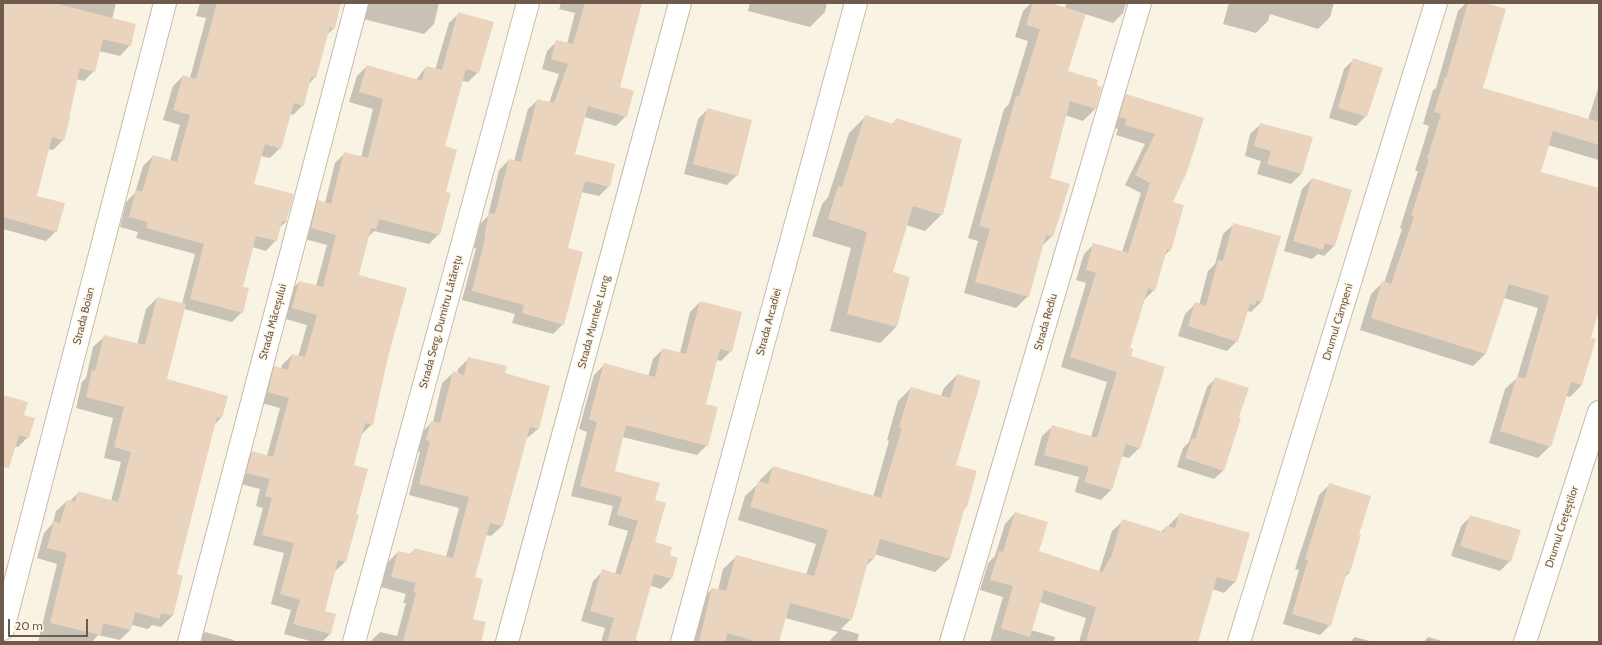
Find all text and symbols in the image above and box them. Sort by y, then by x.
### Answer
street label: Strada Serg. Dumitru Lătărețu [417,254,465,390]
street label: Strada Muntele Lung [575,274,613,370]
street label: Drumul Câmpeni [1320,282,1356,362]
street label: Strada Măceșului [257,283,289,361]
street label: Strada Boian [70,286,98,346]
street label: Strada Arcadiei [754,287,784,357]
street label: Strada Rediu [1032,292,1060,352]
street label: Drumul Crețeștilor [1543,484,1581,570]
scale bar [10,611,90,637]
text: 20 m [15,618,43,633]

